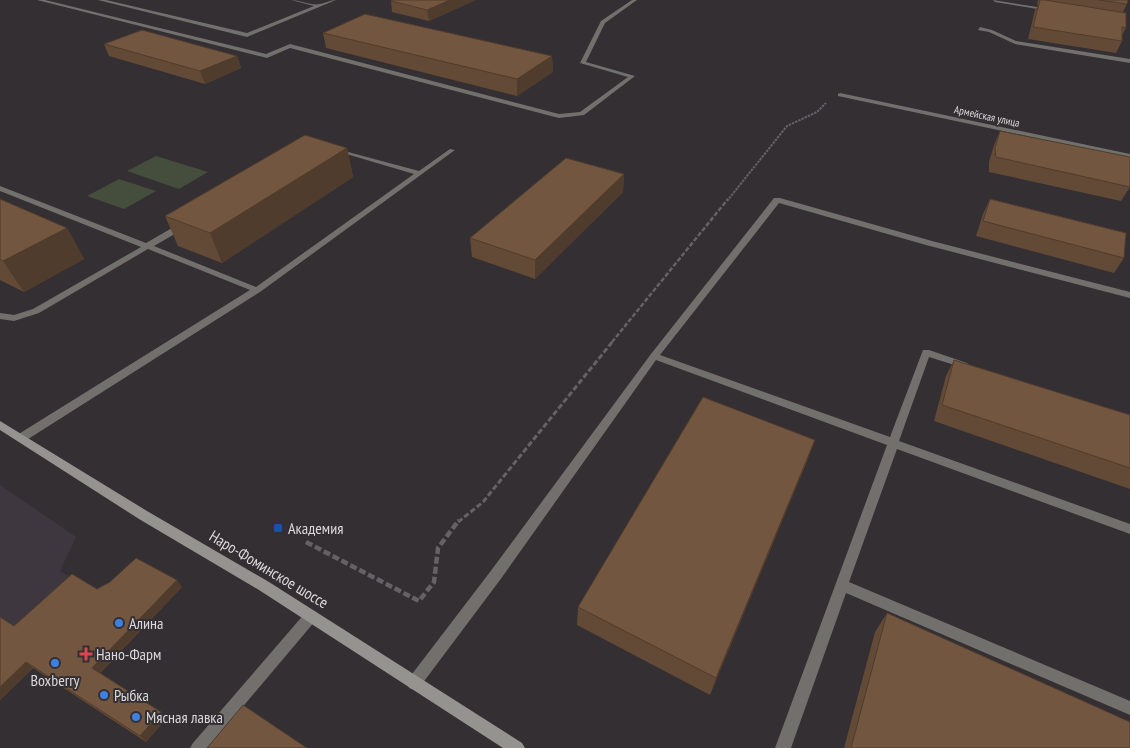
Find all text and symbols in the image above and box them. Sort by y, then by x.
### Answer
street label: Армейская улица [953,102,1021,130]
place label: Академия [288,518,343,538]
marker: Академия [272,522,284,534]
street label: Наро-Фоминское шоссе [206,526,332,612]
place label: Алина [129,613,163,633]
marker: Алина [113,617,125,629]
place label: Нано-Фарм [96,644,161,664]
marker: Нано-Фарм [80,648,92,660]
marker: Boxberry [49,657,61,669]
place label: Boxberry [30,670,80,690]
place label: Рыбка [114,685,149,705]
marker: Рыбка [98,689,110,701]
place label: Мясная лавка [146,707,223,727]
marker: Мясная лавка [130,711,142,723]

